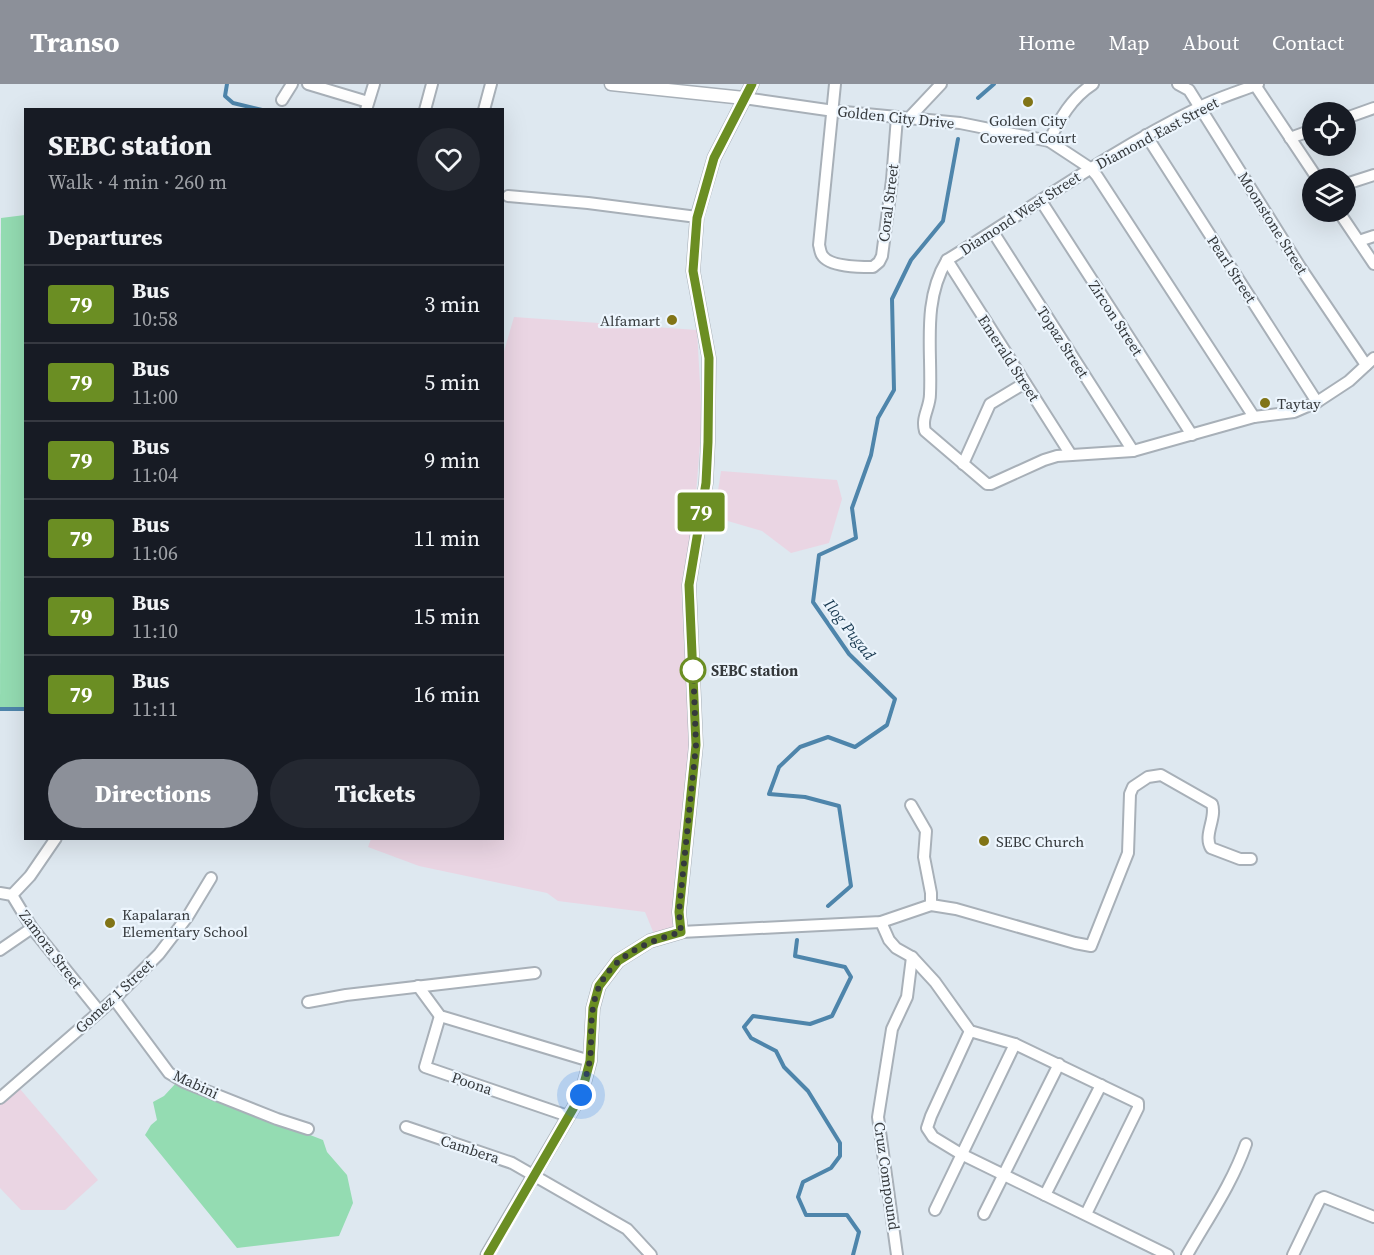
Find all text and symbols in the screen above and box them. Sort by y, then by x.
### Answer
text: Transo [30,23,120,61]
text: Home [1018,28,1076,57]
text: Map [1109,28,1150,57]
text: About [1183,28,1239,57]
text: Contact [1272,28,1344,57]
street label: Diamond East Street [1092,92,1222,174]
marker: Golden City Covered Court [1021,95,1035,109]
street label: Golden City Drive [836,100,956,134]
map controls [1302,102,1356,222]
button: locate [1302,102,1356,156]
place label: Golden City Covered Court [980,110,1076,148]
text: SEBC station [48,126,212,164]
button: heart [417,128,480,191]
street label: Coral Street [873,163,903,243]
street label: Diamond West Street [956,166,1084,260]
text: Walk · 4 min · 260 m [48,168,227,196]
street label: Moonstone Street [1233,168,1313,278]
button: layers [1302,168,1356,222]
text: Departures [48,222,162,252]
street label: Pearl Street [1202,231,1262,307]
text: Bus [132,275,169,305]
street label: Zircon Street [1084,276,1148,360]
text: 3 min [424,289,480,319]
text: 79 [70,290,92,319]
street label: Topaz Street [1032,302,1094,382]
text: 10:58 [132,305,178,333]
place label: Alfamart [600,310,660,331]
street label: Emerald Street [973,311,1045,405]
marker: Alfamart [665,313,679,327]
text: Bus [132,353,169,383]
text: 5 min [424,367,480,397]
text: 79 [70,368,92,397]
text: 11:00 [132,383,178,411]
place label: Taytay [1277,393,1321,414]
marker: Taytay [1258,396,1272,410]
text: Bus [132,431,169,461]
text: 9 min [424,445,480,475]
text: 79 [70,446,92,475]
text: 11:04 [132,461,178,489]
line badge: 79 [674,492,728,532]
text: 79 [690,498,712,527]
text: Bus [132,509,169,539]
text: 11 min [413,523,480,553]
text: 79 [70,524,92,553]
text: 11:06 [132,539,178,567]
text: Bus [132,587,169,617]
water label: Ilog Pugad [819,593,881,665]
text: 15 min [413,601,480,631]
text: 79 [70,602,92,631]
text: 11:10 [132,617,178,645]
marker: SEBC station [680,657,706,683]
place label: SEBC station [711,660,798,681]
text: Bus [132,665,169,695]
text: 16 min [413,679,480,709]
text: 79 [70,680,92,709]
text: 11:11 [132,695,178,723]
button: Directions [48,759,258,828]
button: Tickets [270,759,480,828]
place label: SEBC Church [996,831,1084,852]
marker: SEBC Church [977,834,991,848]
place label: Kapalaran Elementary School [122,904,249,942]
street label: Zamora Street [14,905,88,993]
marker: Kapalaran Elementary School [103,916,117,930]
street label: Gomez 1 Street [70,954,158,1038]
street label: Mabini [170,1064,222,1104]
street label: Poona [449,1066,495,1100]
your location [566,1080,596,1110]
street label: Cruz Compound [869,1121,905,1232]
street label: Cambera [438,1130,502,1168]

